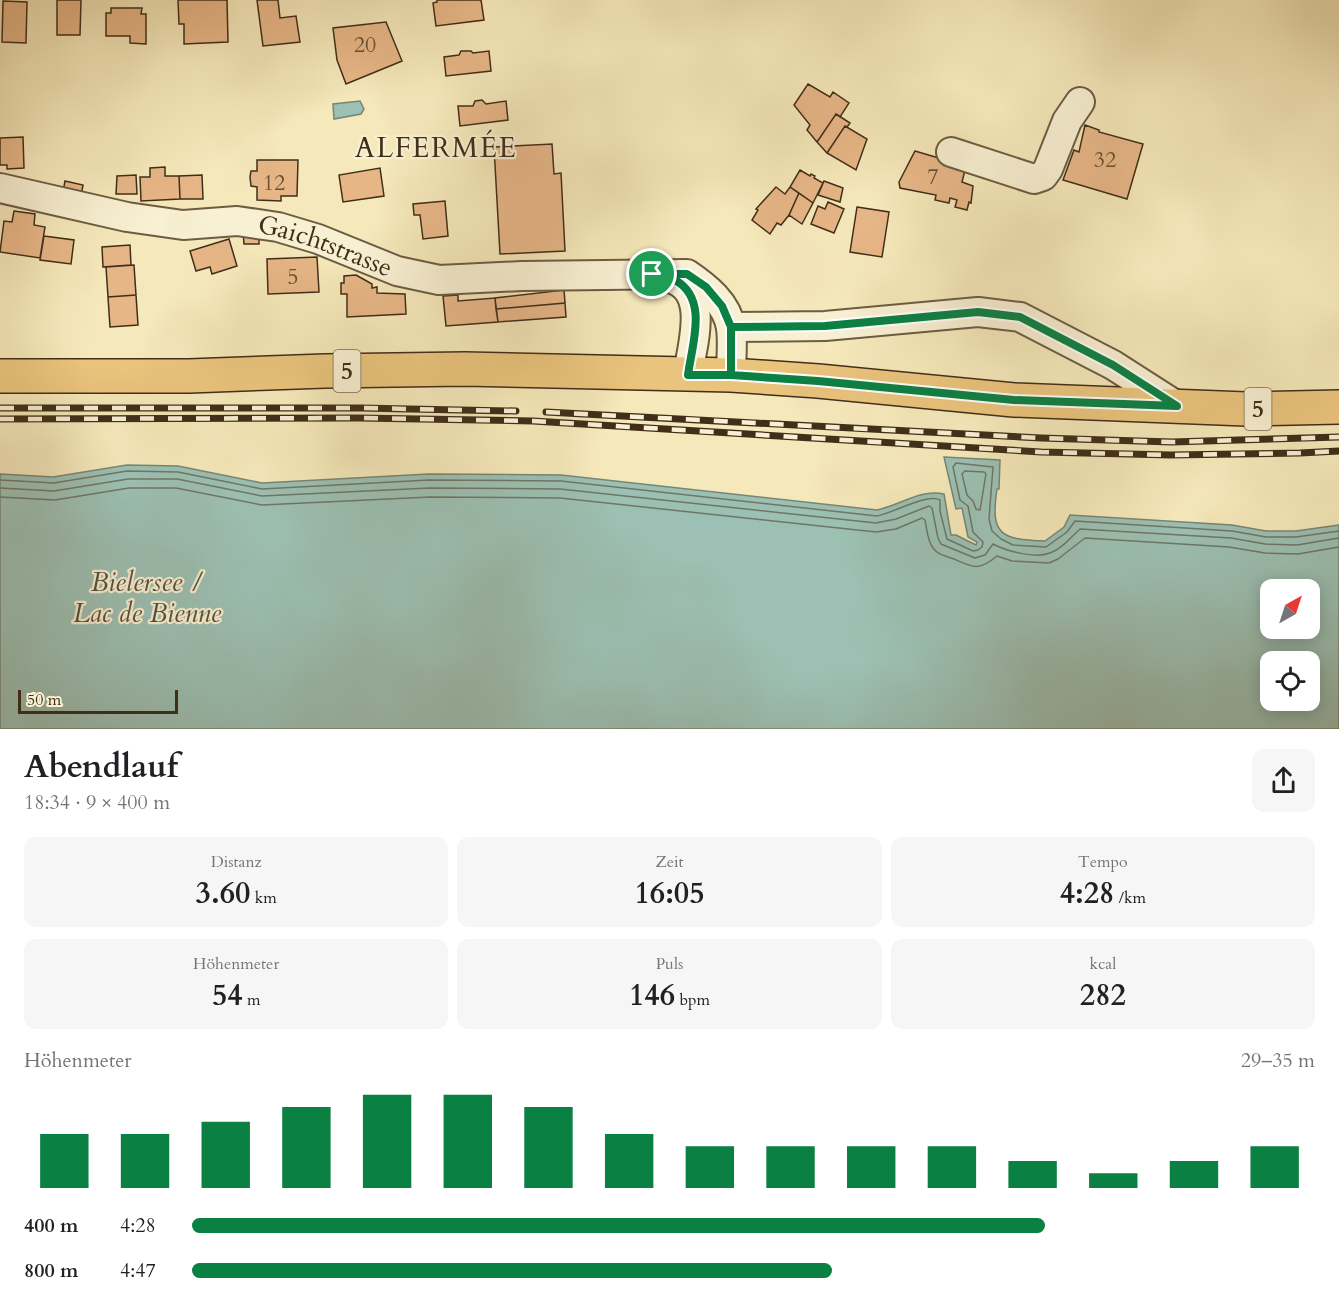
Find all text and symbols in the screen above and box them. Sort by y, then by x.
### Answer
house number: 20 [354,30,376,60]
district label: ALFERMÉE [355,129,517,167]
house number: 32 [1094,145,1116,175]
house number: 7 [927,162,939,192]
house number: 12 [263,168,285,198]
street label: Gaichtstrasse [256,207,398,285]
pin [626,248,677,299]
icon: arrive [635,257,668,290]
house number: 5 [287,262,299,292]
road number: 5 [334,350,360,392]
road number: 5 [1244,388,1272,430]
water label: Bielersee / Lac de Bienne [73,564,222,632]
north arrow [1260,579,1320,639]
map controls [1260,579,1320,711]
button: locate [1260,651,1320,711]
scale bar [18,687,178,714]
text: 50 m [27,689,61,711]
text: Abendlauf [24,744,178,789]
button: share [1252,749,1315,812]
text: 18:34 · 9 × 400 m [24,789,170,816]
text: Distanz [211,851,262,873]
text: Zeit [655,851,684,873]
text: Tempo [1078,851,1128,873]
text: 3.60 [196,873,250,914]
text: 16:05 [634,873,705,914]
text: 4:28 [1060,873,1114,914]
text: km [250,887,277,909]
text: /km [1114,887,1146,909]
text: Höhenmeter [193,953,279,975]
text: Puls [656,953,683,975]
text: kcal [1089,953,1116,975]
text: 54 [212,975,243,1016]
text: 146 [629,975,675,1016]
text: 282 [1080,975,1126,1016]
text: m [243,989,260,1011]
text: bpm [675,989,710,1011]
text: Höhenmeter [24,1047,132,1074]
text: 29–35 m [1241,1047,1315,1074]
text: 400 m [24,1212,79,1239]
text: 4:28 [120,1212,156,1239]
text: 800 m [24,1257,79,1284]
text: 4:47 [120,1257,156,1284]

